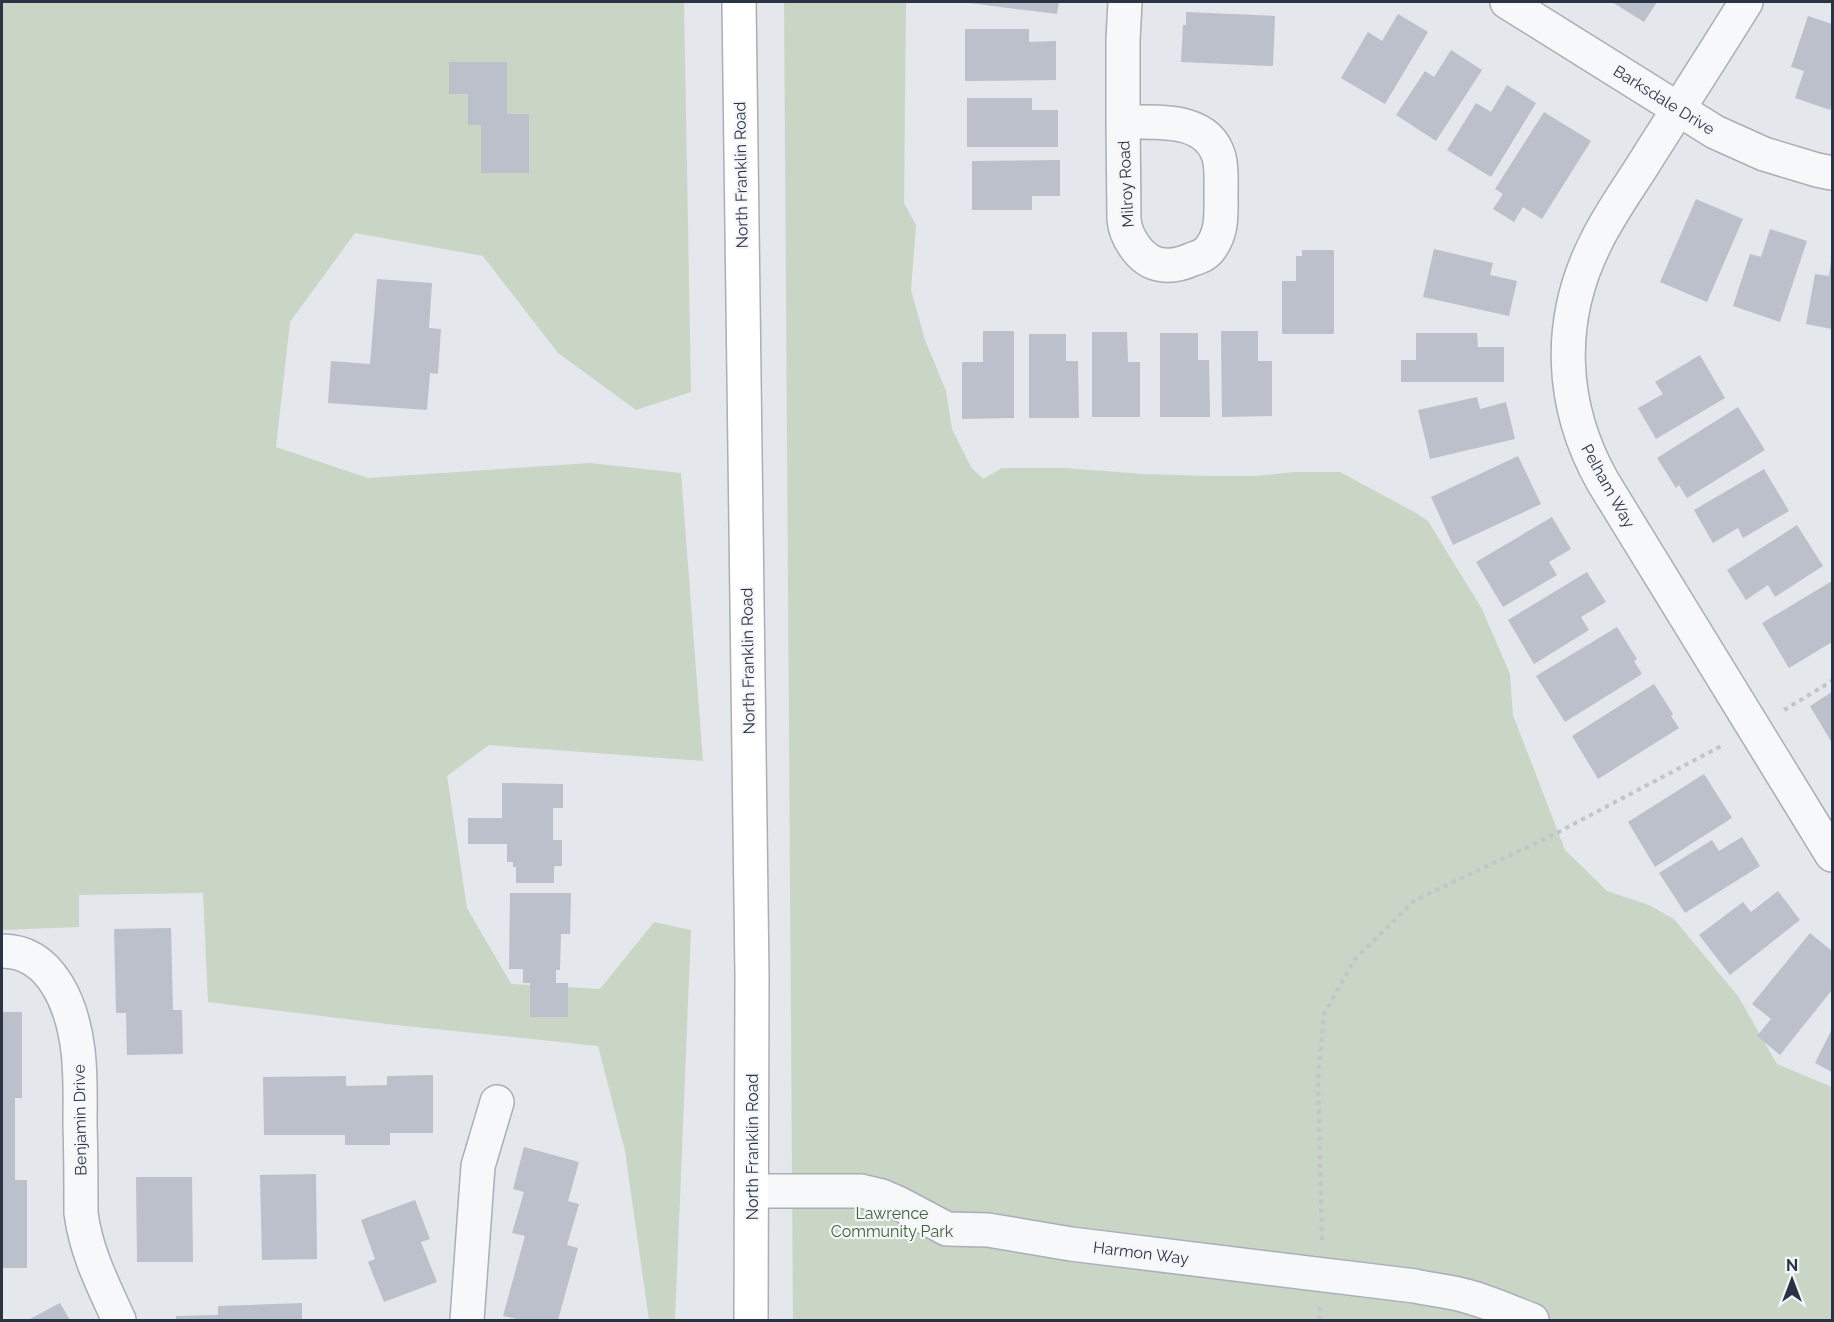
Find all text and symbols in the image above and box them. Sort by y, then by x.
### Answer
street label: Barksdale Drive [1610,61,1718,139]
street label: North Franklin Road [730,101,752,248]
street label: Milroy Road [1114,140,1138,228]
street label: Pelham Way [1577,441,1639,531]
street label: North Franklin Road [737,587,759,734]
street label: Benjamin Drive [70,1064,90,1176]
street label: North Franklin Road [743,1074,762,1220]
park label: Lawrence Community Park [831,1204,954,1241]
street label: Harmon Way [1092,1238,1190,1268]
north arrow [1762,1250,1822,1310]
text: N [1786,1256,1798,1275]

